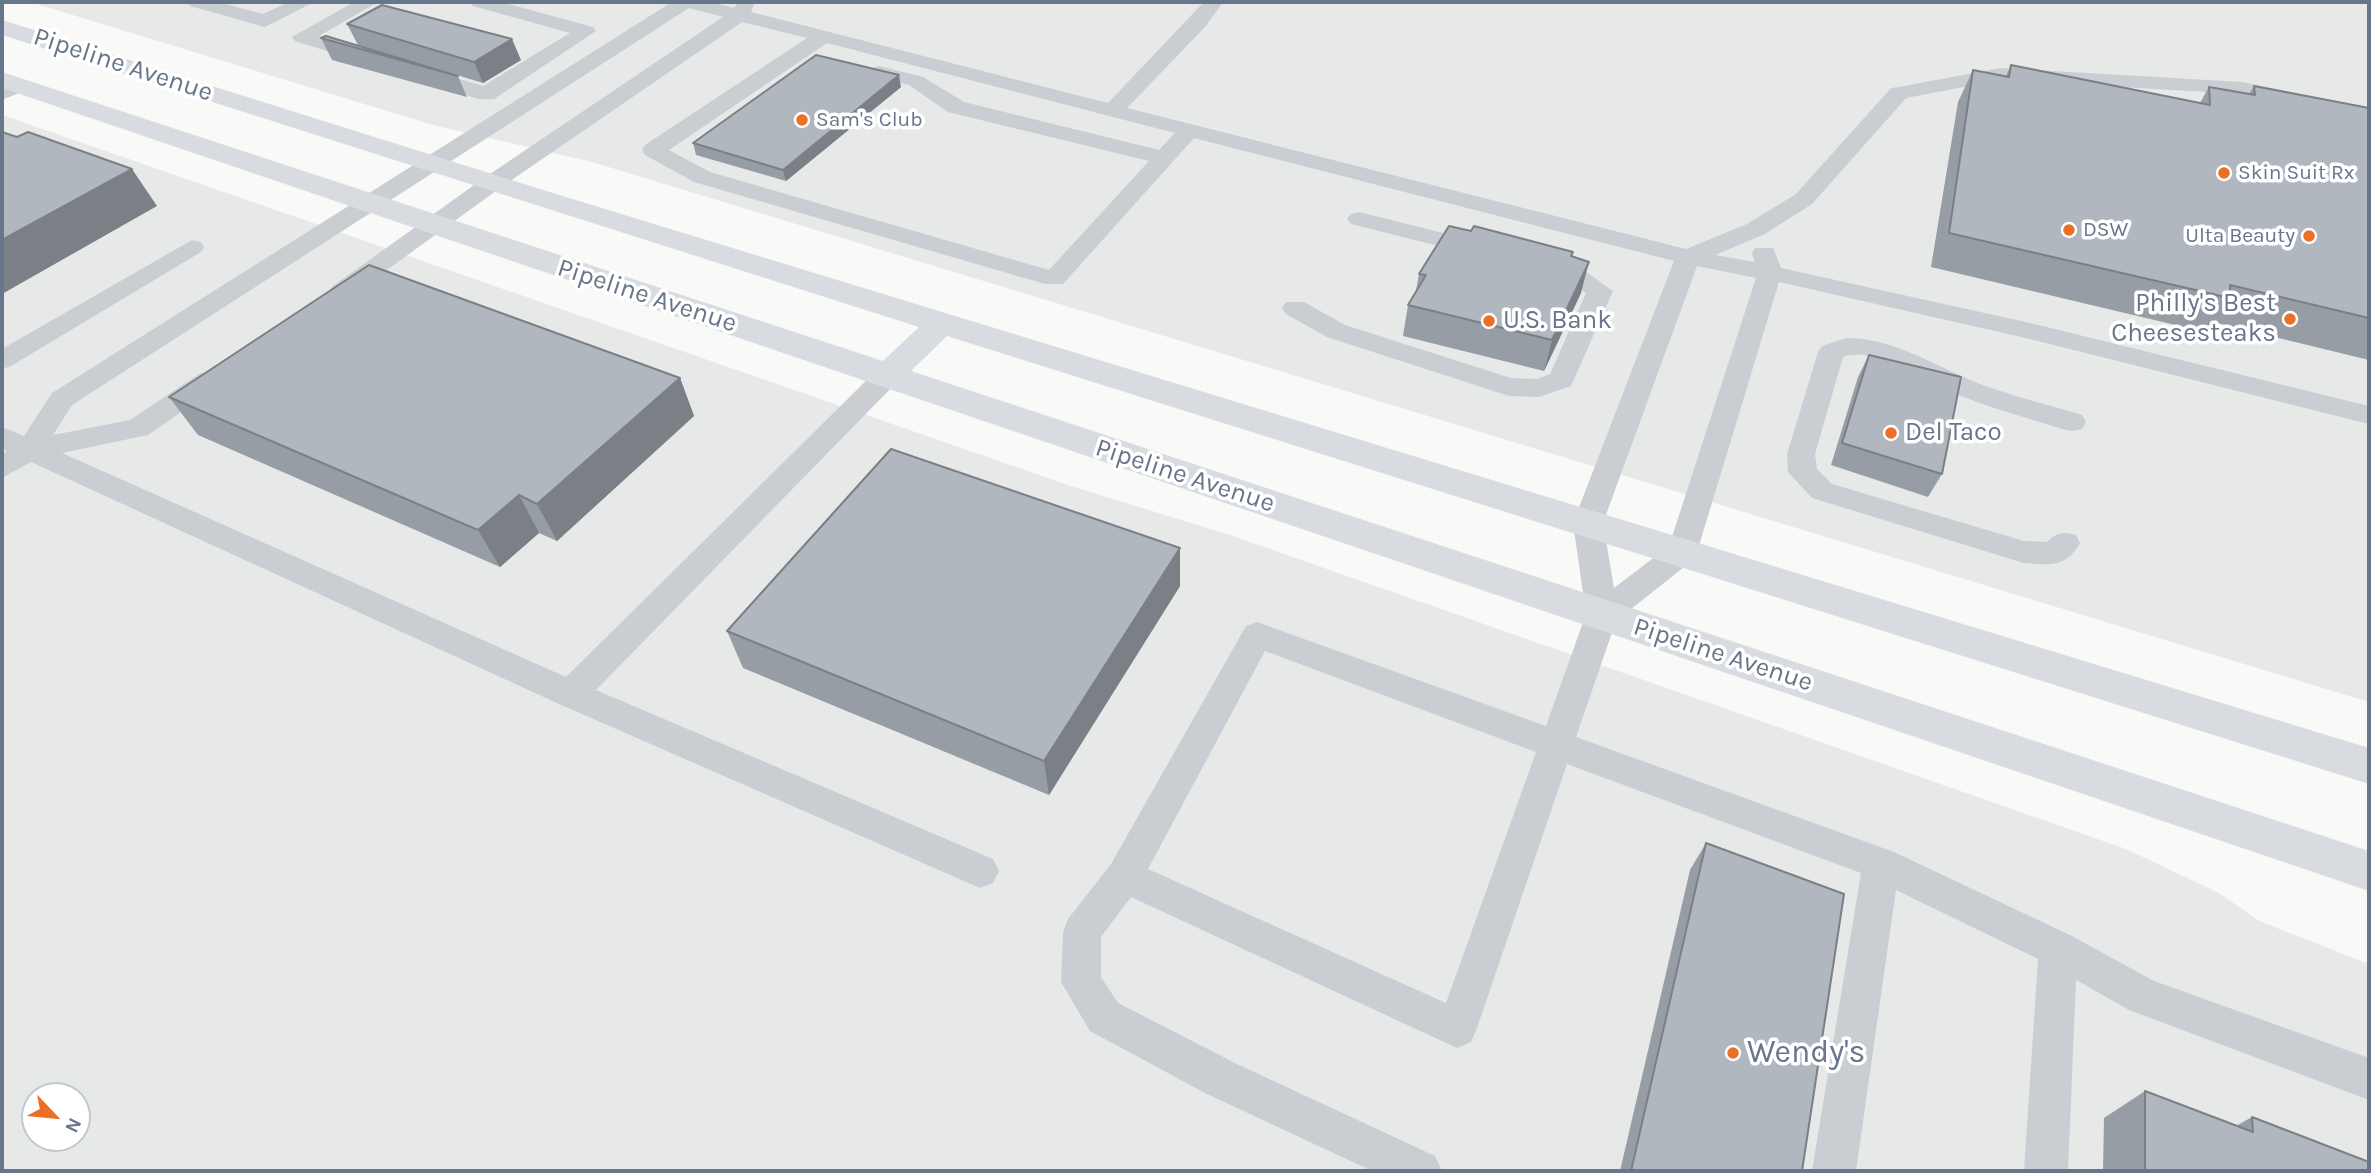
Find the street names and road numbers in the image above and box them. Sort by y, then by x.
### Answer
street label: Pipeline Avenue [29,21,217,109]
street label: Pipeline Avenue [553,252,741,340]
street label: Pipeline Avenue [1091,432,1279,520]
street label: Pipeline Avenue [1629,611,1817,699]

